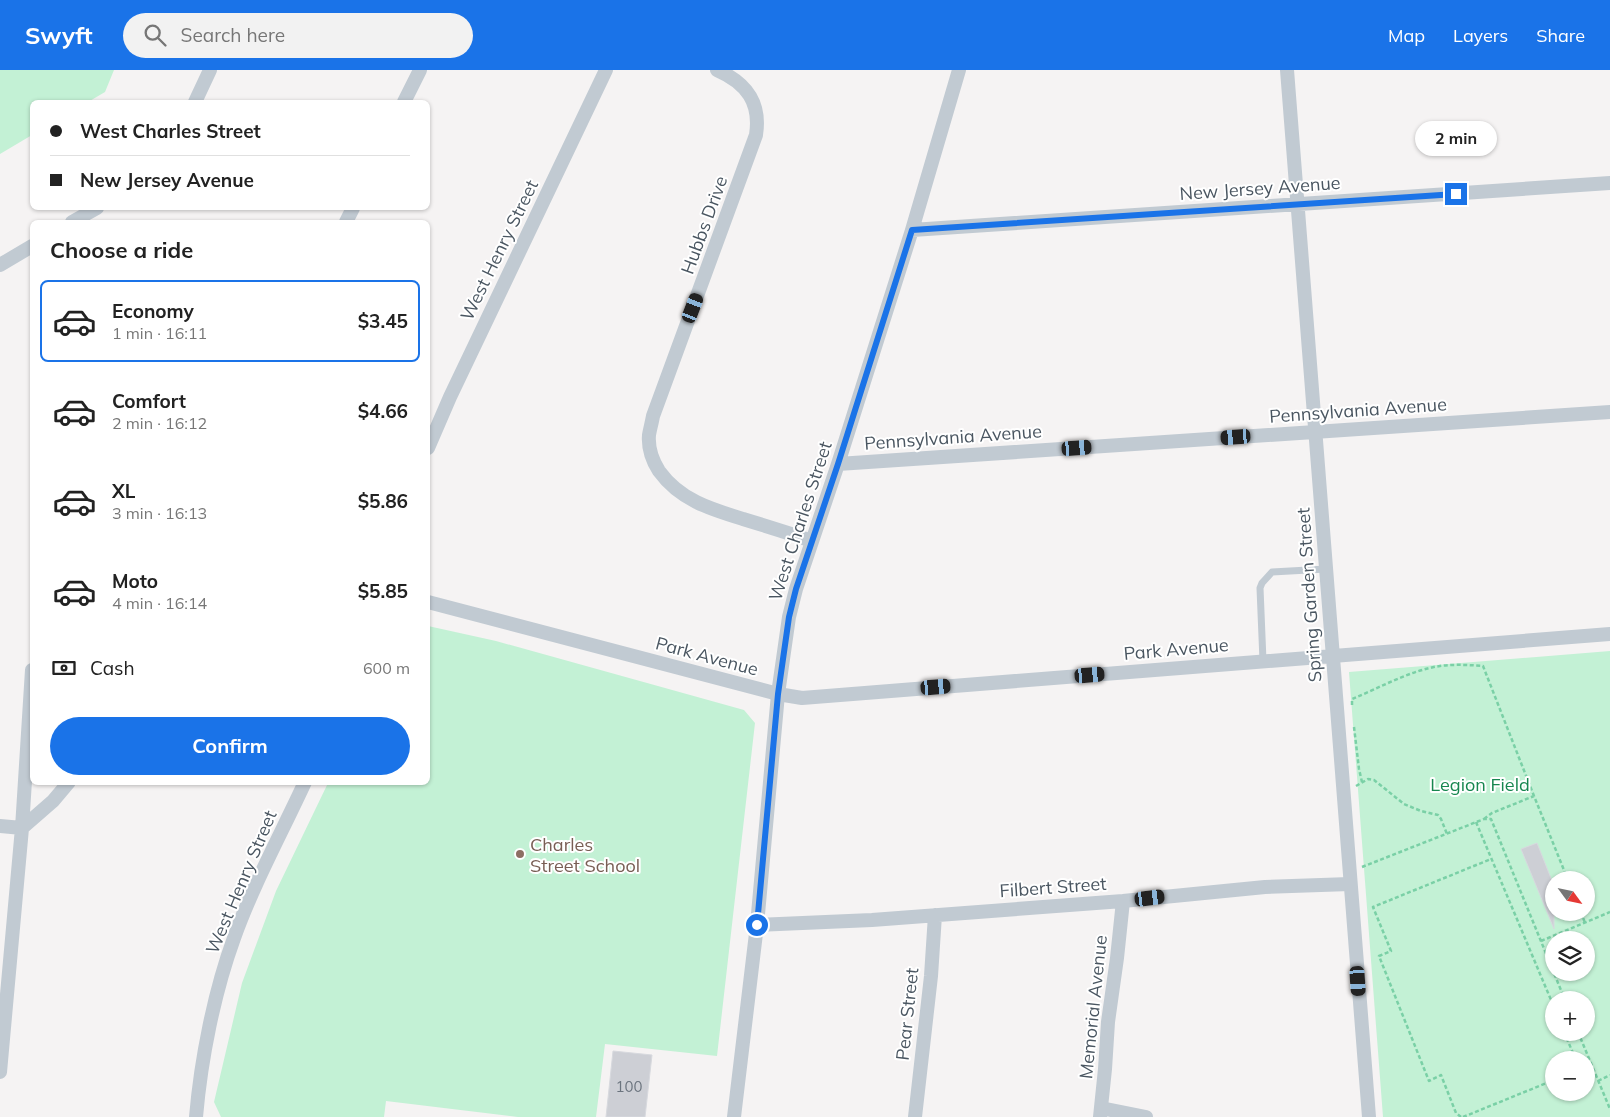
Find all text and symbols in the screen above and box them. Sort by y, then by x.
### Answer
search box [123,13,473,58]
text: Swyft [25,20,93,50]
icon: search [141,21,169,49]
text: Search here [181,23,285,47]
text: Map [1388,24,1425,47]
text: Layers [1453,24,1508,47]
text: Share [1536,24,1585,47]
text: West Charles Street [80,119,261,143]
callout: 2 min [1415,122,1497,156]
text: 2 min [1435,128,1477,148]
text: New Jersey Avenue [80,168,254,192]
street label: New Jersey Avenue [1179,171,1341,205]
street label: Hubbs Drive [676,173,732,277]
street label: West Henry Street [455,176,543,324]
route end [1445,183,1467,205]
text: Choose a ride [50,236,193,264]
car [680,291,705,325]
icon: car [52,299,97,344]
text: Economy [112,299,194,323]
text: $3.45 [358,309,408,333]
text: 1 min · 16:11 [112,323,207,343]
icon: car [52,389,97,434]
text: Comfort [112,389,186,413]
street label: Pennsylvania Avenue [1268,392,1448,428]
text: $4.66 [358,399,408,423]
text: 2 min · 16:12 [112,413,207,433]
street label: Pennsylvania Avenue [863,419,1043,455]
car [1220,428,1251,446]
street label: West Charles Street [763,438,837,604]
car [1061,439,1092,457]
icon: car [52,479,97,524]
text: XL [112,479,135,503]
text: $5.86 [358,489,408,513]
text: 3 min · 16:13 [112,503,207,523]
street label: Spring Garden Street [1291,507,1327,683]
icon: car [52,569,97,614]
text: Moto [112,569,158,593]
text: $5.85 [358,579,408,603]
text: 4 min · 16:14 [112,593,207,613]
street label: Park Avenue [653,631,761,681]
street label: Park Avenue [1123,633,1229,665]
icon: cash [50,654,78,682]
text: Cash [90,656,135,680]
text: 600 m [363,658,410,678]
car [1074,666,1105,684]
car [920,678,951,696]
button: Confirm [50,717,410,775]
park label: Legion Field [1430,773,1530,796]
street label: West Henry Street [200,807,282,957]
place label: Charles Street School [530,833,640,877]
marker: Charles Street School [514,848,526,860]
north arrow [1545,871,1595,921]
map controls [1545,871,1595,1101]
street label: Filbert Street [999,872,1107,902]
car [1134,889,1165,907]
route start [746,914,768,936]
button: layers [1545,931,1595,981]
street label: Memorial Avenue [1074,934,1112,1080]
car [1349,966,1366,996]
street label: Pear Street [891,967,923,1061]
button: + [1545,991,1595,1041]
button: − [1545,1051,1595,1101]
house number: 100 [615,1077,643,1096]

